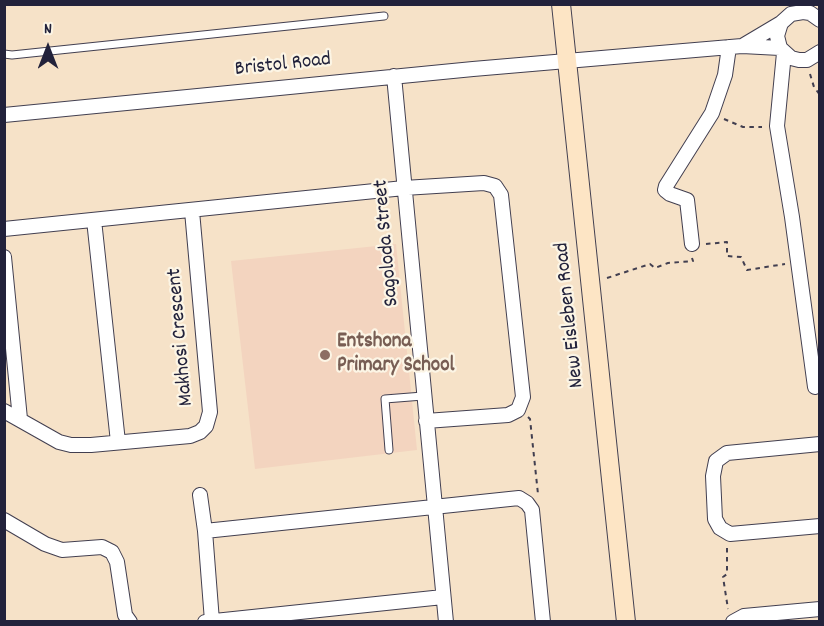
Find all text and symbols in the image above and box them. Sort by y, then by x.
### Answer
north arrow [18,18,78,78]
text: N [44,18,52,41]
street label: Bristol Road [234,48,332,84]
street label: Sagoloda Street [370,178,406,308]
street label: New Eisleben Road [551,241,591,389]
street label: Makhosi Crescent [163,267,201,407]
place label: Entshona Primary School [337,330,455,380]
marker: Entshona Primary School [318,348,332,362]

